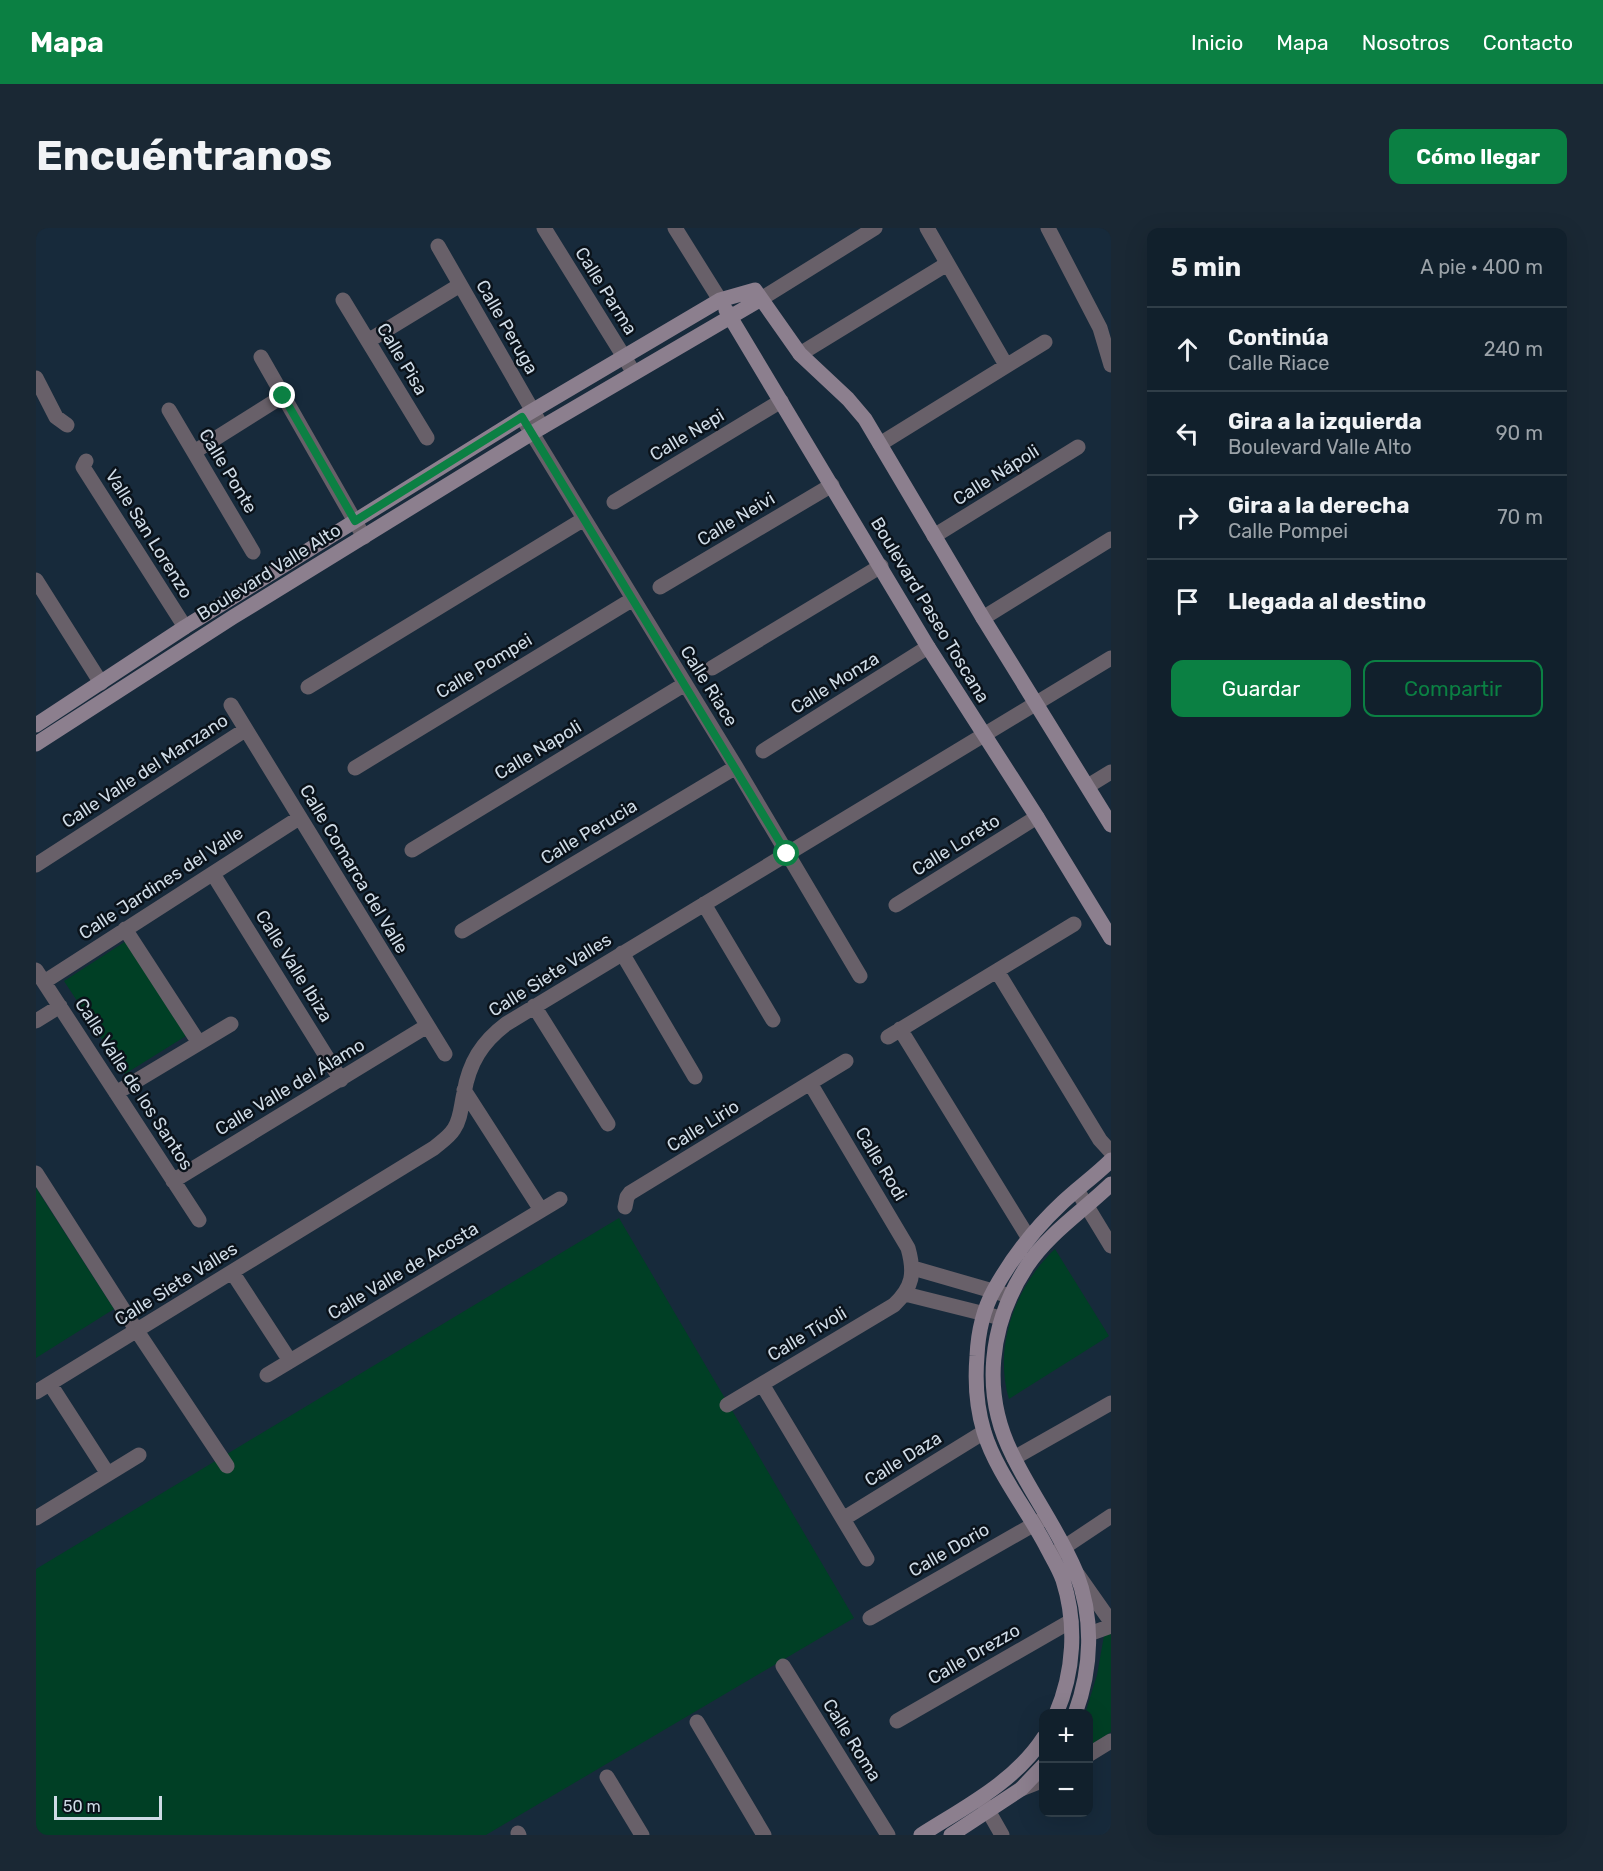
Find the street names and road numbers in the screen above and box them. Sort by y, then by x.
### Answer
street label: Calle Parma [570,243,642,339]
street label: Calle Peruga [471,276,543,378]
street label: Calle Pisa [372,319,432,399]
street label: Calle Nepi [646,404,728,466]
street label: Calle Ponte [194,425,262,517]
street label: Calle Nápoli [949,440,1043,510]
street label: Valle San Lorenzo [101,466,197,602]
street label: Calle Neivi [693,487,779,551]
street label: Boulevard Paseo Toscana [866,513,994,707]
street label: Boulevard Valle Alto [193,519,345,625]
street label: Calle Pompei [432,629,536,703]
street label: Calle Riace [675,641,743,731]
street label: Calle Monza [787,647,883,719]
street label: Calle Valle del Manzano [58,709,232,833]
street label: Calle Napoli [491,715,585,785]
street label: Calle Comarca del Valle [295,781,413,957]
street label: Calle Perucia [537,795,641,869]
street label: Calle Loreto [908,809,1004,881]
street label: Calle Jardines del Valle [75,822,247,944]
street label: Calle Valle Ibiza [251,906,337,1026]
street label: Calle Siete Valles [485,928,615,1022]
street label: Calle Valle de los Santos [70,994,198,1174]
street label: Calle Valle del Álamo [211,1034,369,1140]
street label: Calle Lirio [663,1095,743,1157]
street label: Calle Rodi [850,1123,912,1205]
street label: Calle Valle de Acosta [324,1217,482,1325]
street label: Calle Siete Valles [111,1237,241,1331]
street label: Calle Tívoli [764,1302,850,1366]
street label: Calle Daza [860,1427,946,1491]
street label: Calle Dorio [905,1518,993,1582]
street label: Calle Drezzo [924,1619,1024,1689]
street label: Calle Roma [818,1695,886,1785]

